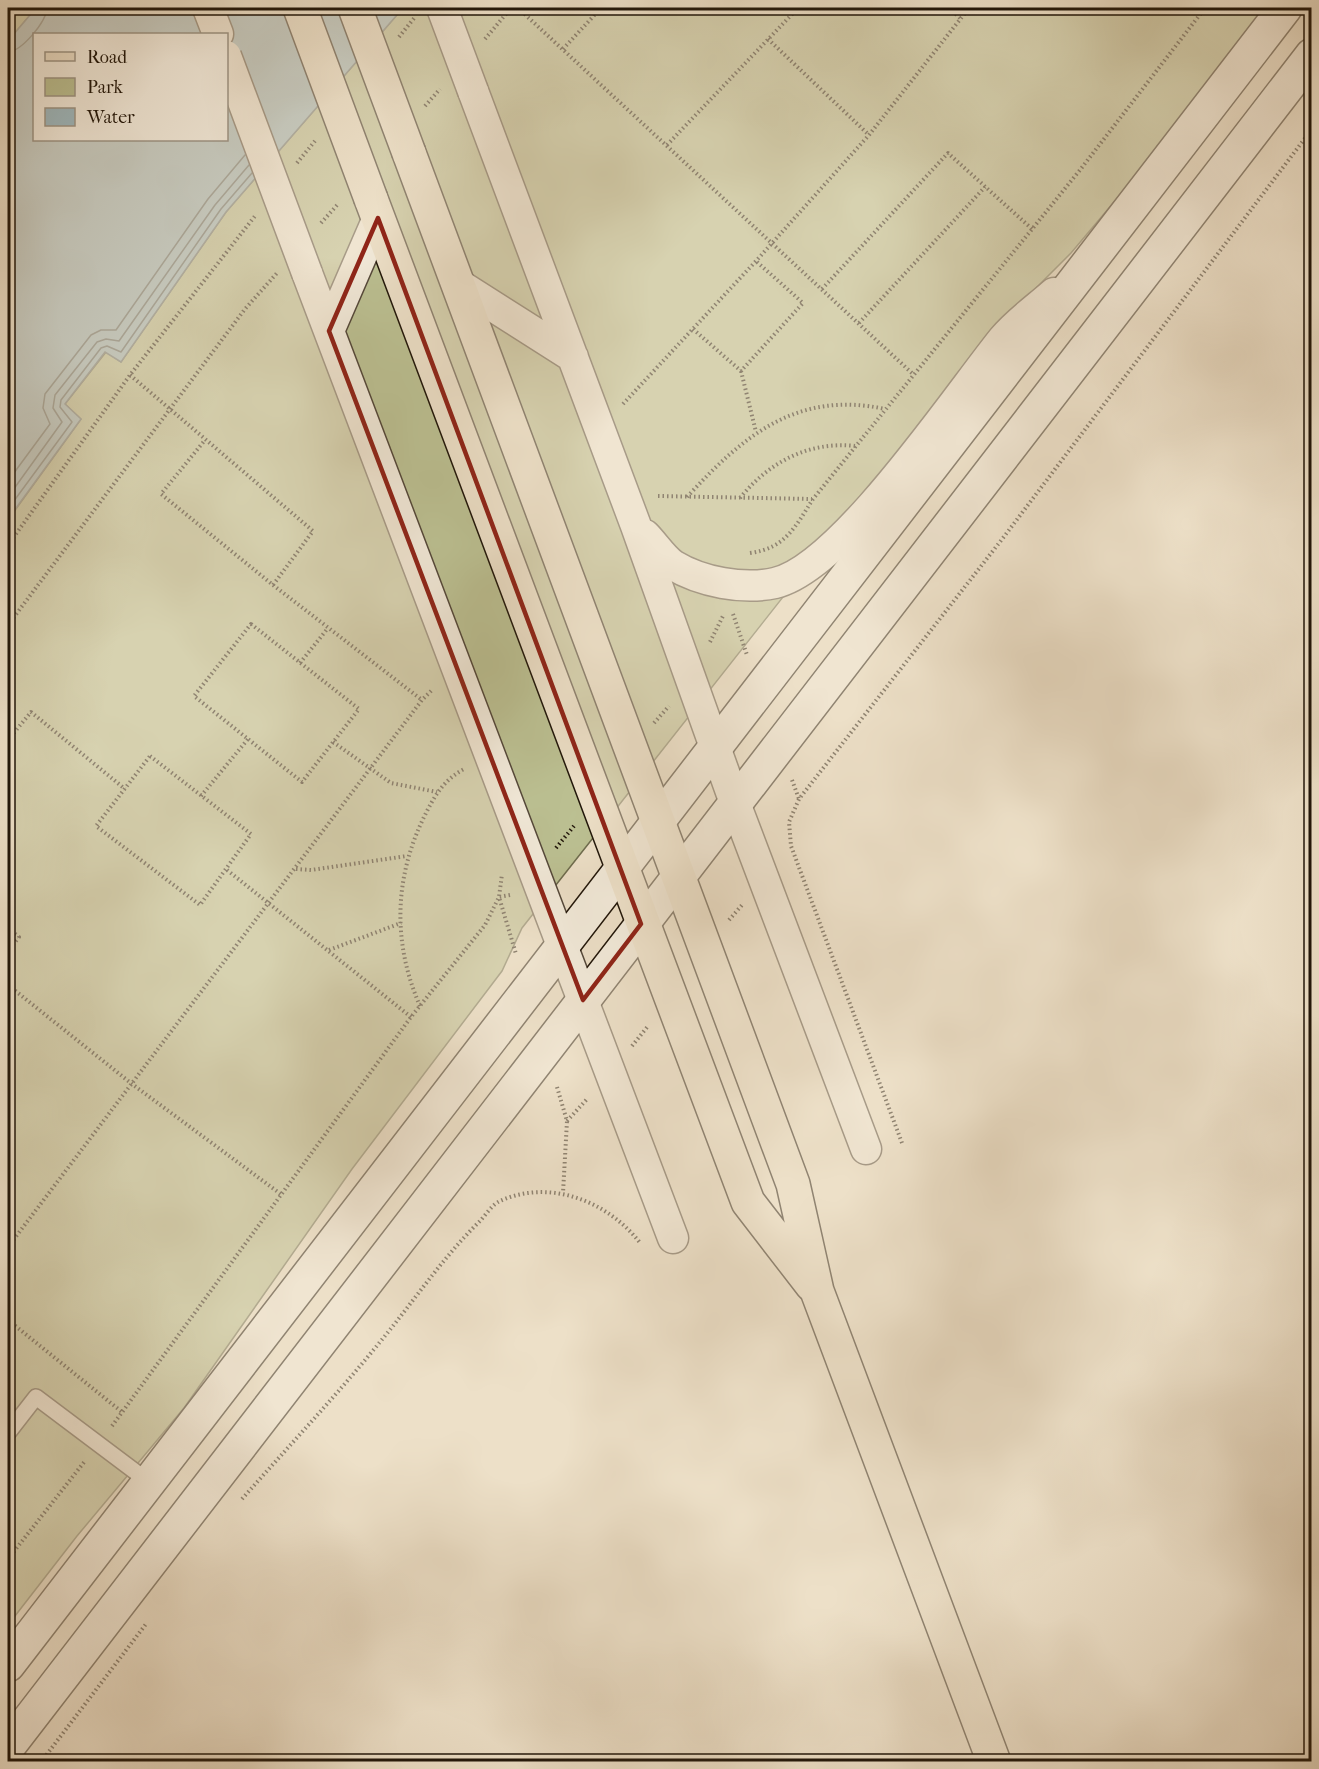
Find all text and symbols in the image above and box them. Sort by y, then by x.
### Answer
legend [33,33,228,141]
text: Road [87,47,127,68]
text: Park [87,77,124,98]
text: Water [86,107,135,128]

